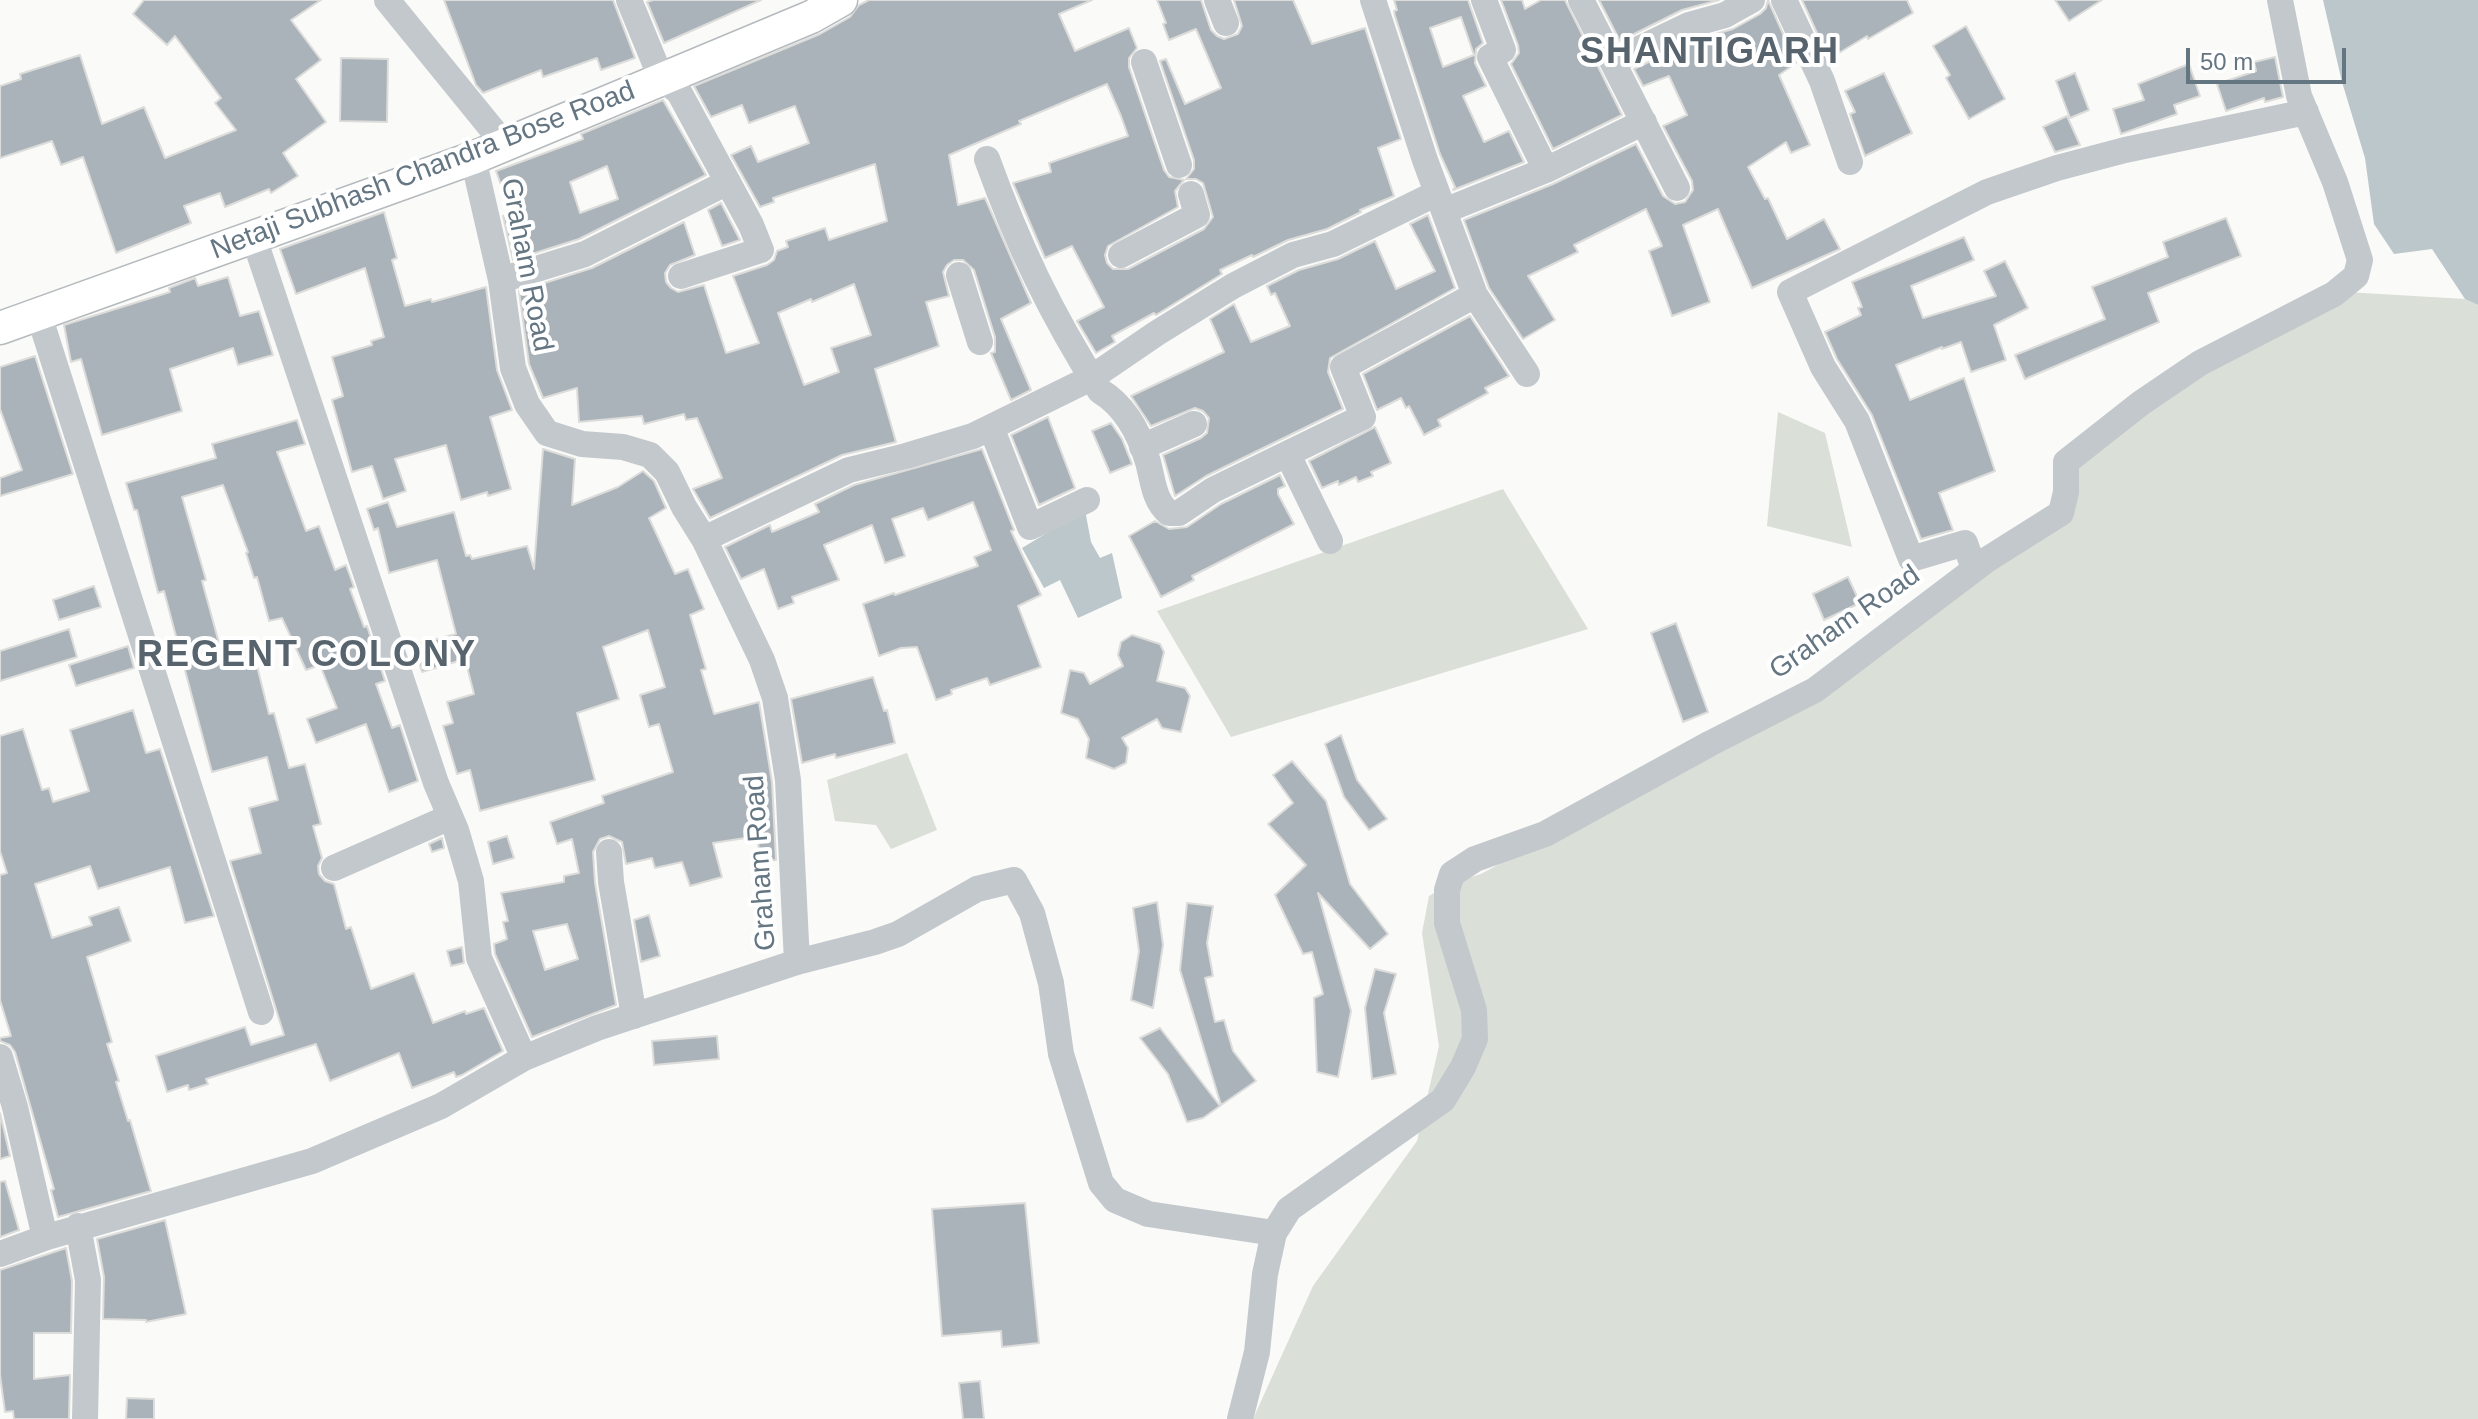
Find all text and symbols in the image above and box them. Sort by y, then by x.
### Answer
district label: SHANTIGARH [1580,31,1840,75]
scale bar [2190,32,2350,82]
text: 50 m [2200,48,2253,75]
street label: Netaji Subhash Chandra Bose Road [206,74,640,268]
street label: Graham Road [493,175,559,355]
street label: Graham Road [1763,559,1927,687]
district label: REGENT COLONY [137,634,477,678]
street label: Graham Road [738,774,784,952]

